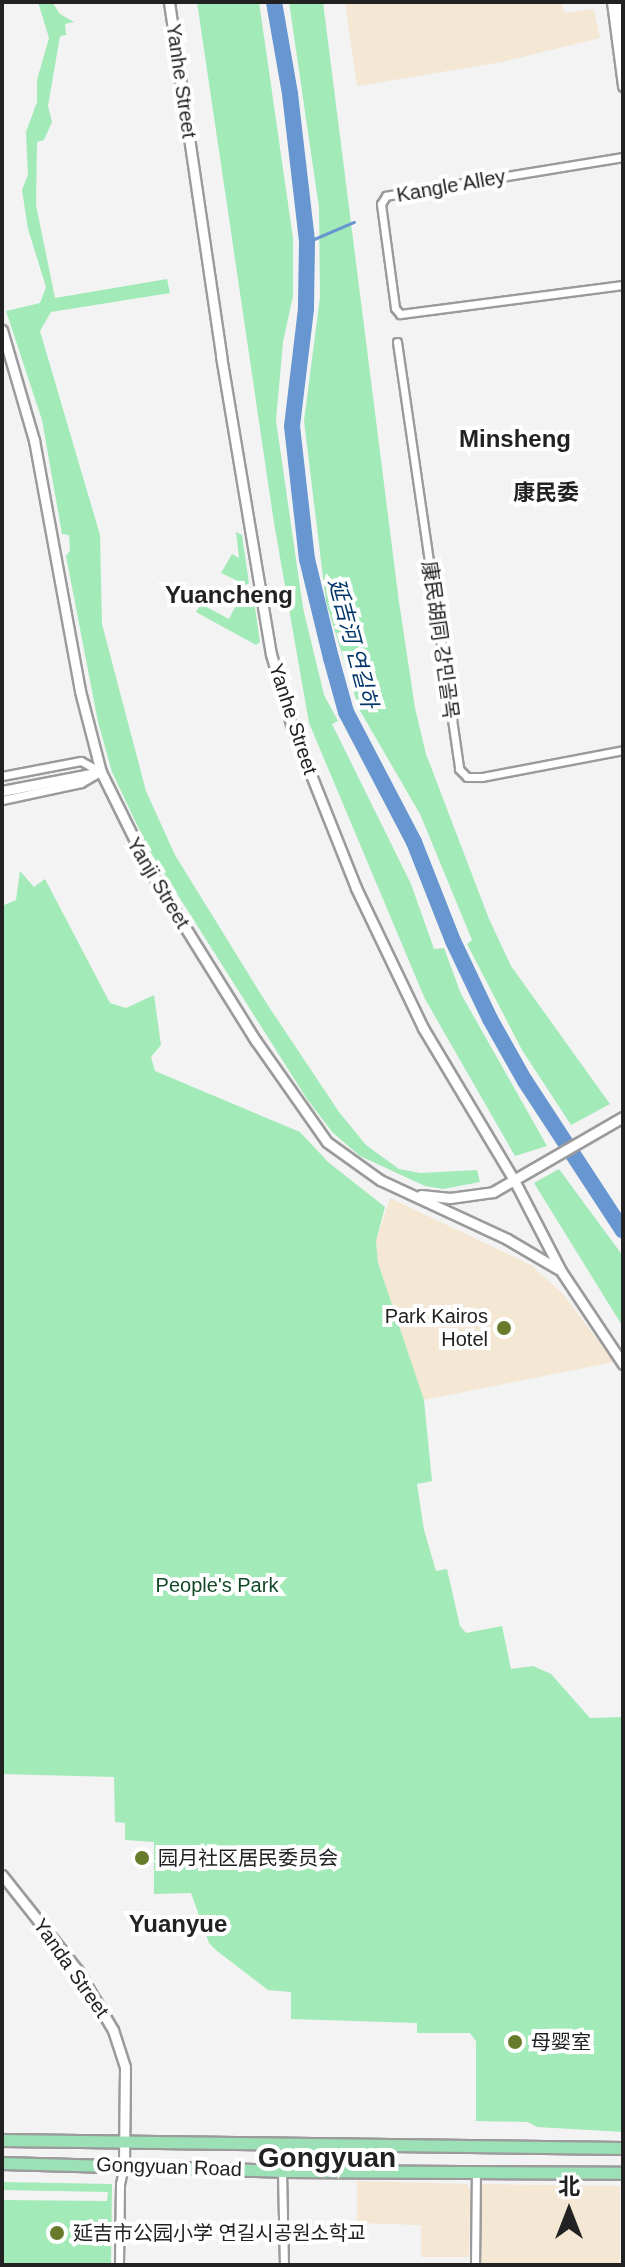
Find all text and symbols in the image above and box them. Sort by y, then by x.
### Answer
street label: Yanhe Street [161,22,201,140]
street label: Kangle Alley [394,165,508,207]
district label: Minsheng [459,425,571,453]
district label: 康民委 [513,480,579,506]
street label: 康民胡同 강민골목 [417,560,463,720]
water label: 延吉河 연길하 [323,575,383,711]
district label: Yuancheng [165,581,293,609]
street label: Yanhe Street [264,660,322,778]
street label: Yanji Street [121,833,195,933]
place label: Park Kairos Hotel [385,1304,488,1351]
marker: Park Kairos Hotel [495,1319,513,1337]
park label: People's Park [156,1573,278,1597]
place label: 园月社区居民委员会 [158,1846,338,1870]
marker: 园月社区居民委员会 [133,1849,151,1867]
district label: Yuanyue [129,1910,227,1938]
street label: Yanda Street [28,1914,114,2022]
place label: 母婴室 [531,2030,591,2054]
marker: 母婴室 [506,2033,524,2051]
district label: Gongyuan [258,2141,396,2175]
street label: Gongyuan Road [96,2152,242,2182]
north arrow [529,2171,609,2251]
text: 北 [558,2174,580,2199]
place label: 延吉市公园小学 연길시공원소학교 [73,2221,366,2245]
marker: 延吉市公园小学 연길시공원소학교 [48,2224,66,2242]

